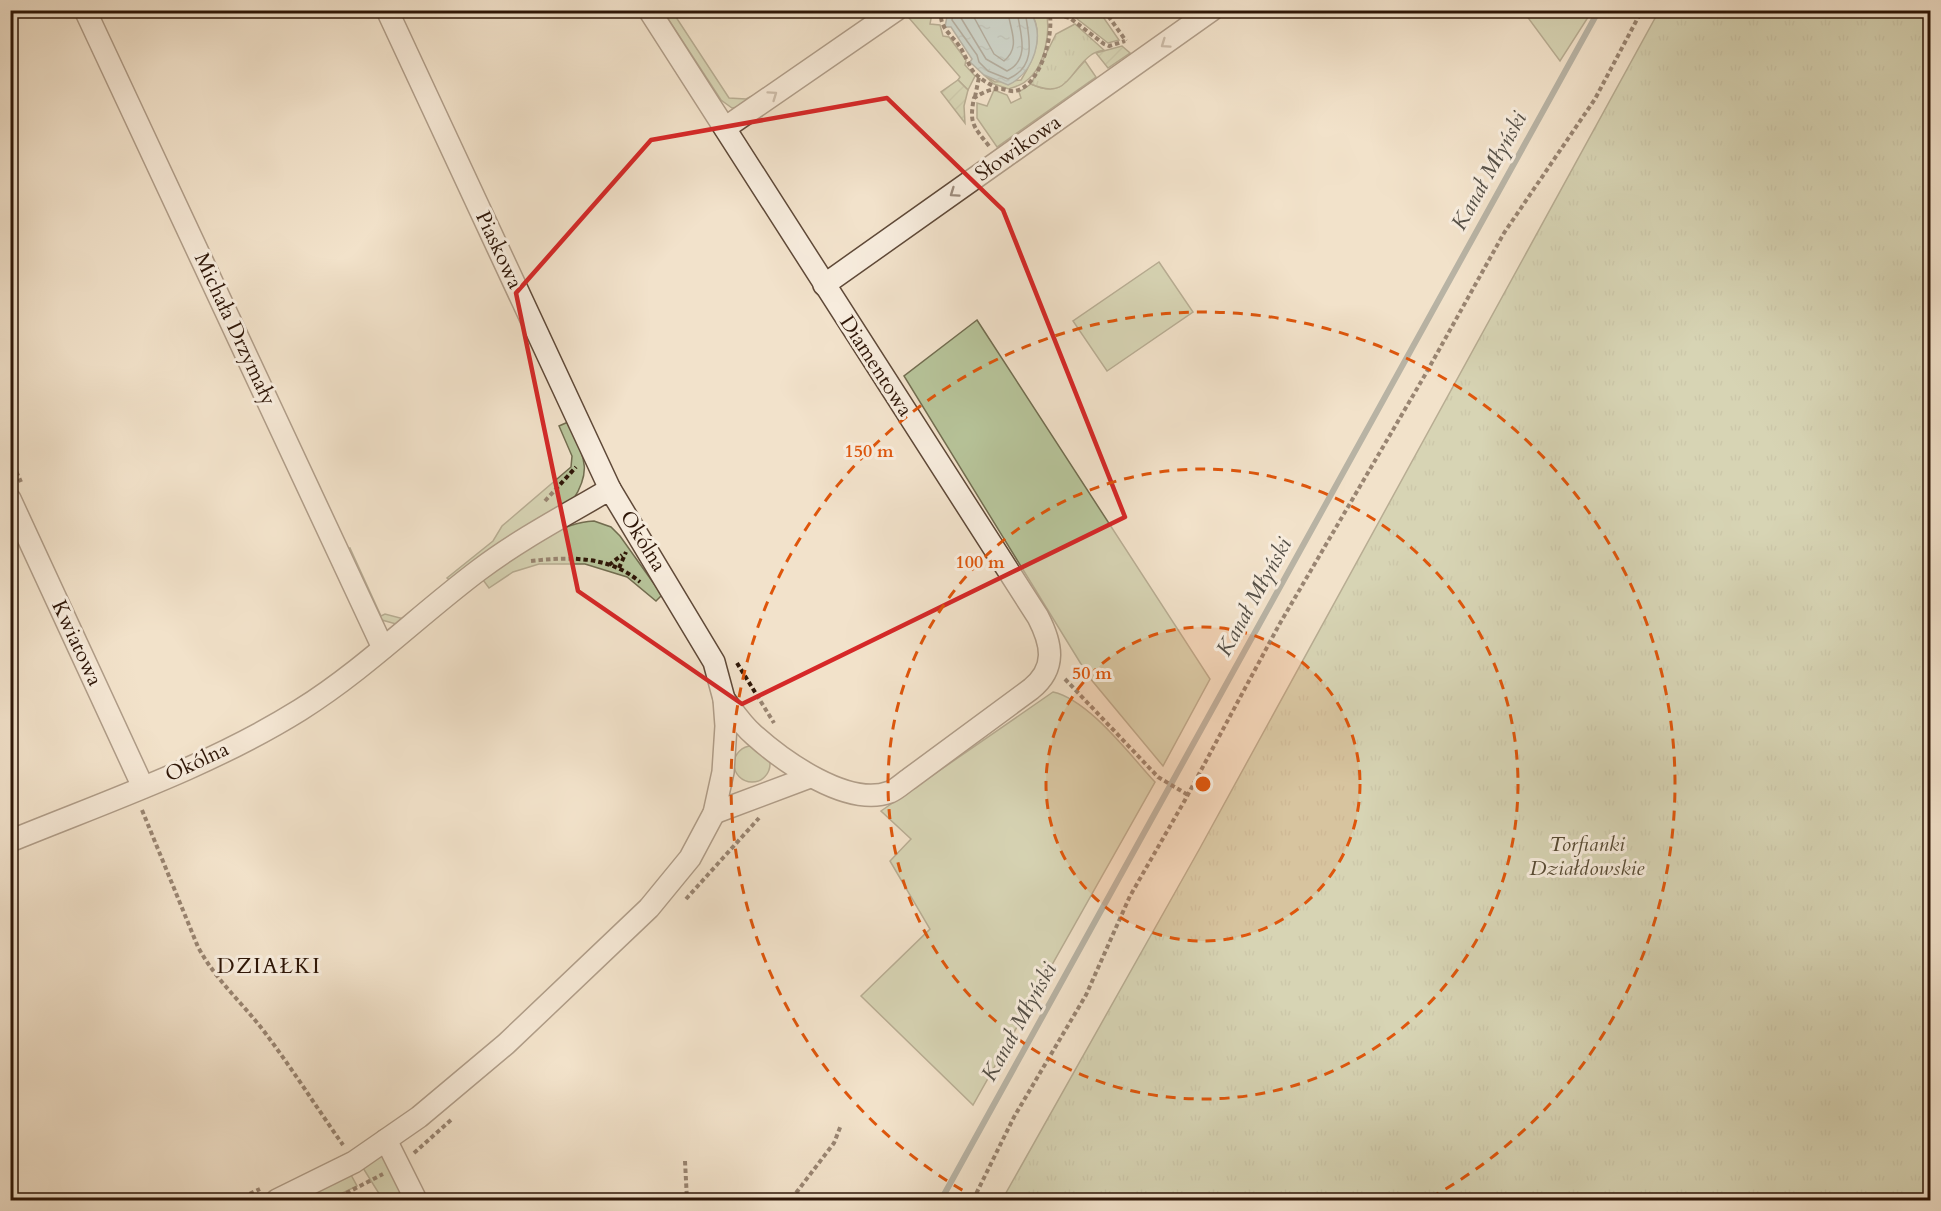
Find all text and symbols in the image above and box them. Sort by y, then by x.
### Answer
one-way arrow [1160,37,1171,48]
one-way arrow [767,91,778,102]
water label: Kanał Młyński [1444,106,1534,236]
street label: Słowikowa [969,108,1067,188]
one-way arrow [949,186,960,197]
street label: Piaskowa [468,206,530,294]
street label: Michała Drzymały [187,248,283,410]
street label: Diamentowa [832,310,920,422]
text: 150 m [844,439,894,464]
street label: Okólna [613,505,673,577]
water label: Kanał Młyński [1209,532,1299,662]
text: 100 m [955,550,1005,575]
street label: Kwiatowa [45,595,109,691]
text: 50 m [1072,661,1112,686]
street label: Okólna [160,735,234,789]
centre of rings [1193,774,1213,794]
park label: Torfianki Działdowskie [1530,830,1645,883]
district label: DZIAŁKI [217,951,321,981]
water label: Kanał Młyński [974,957,1064,1087]

